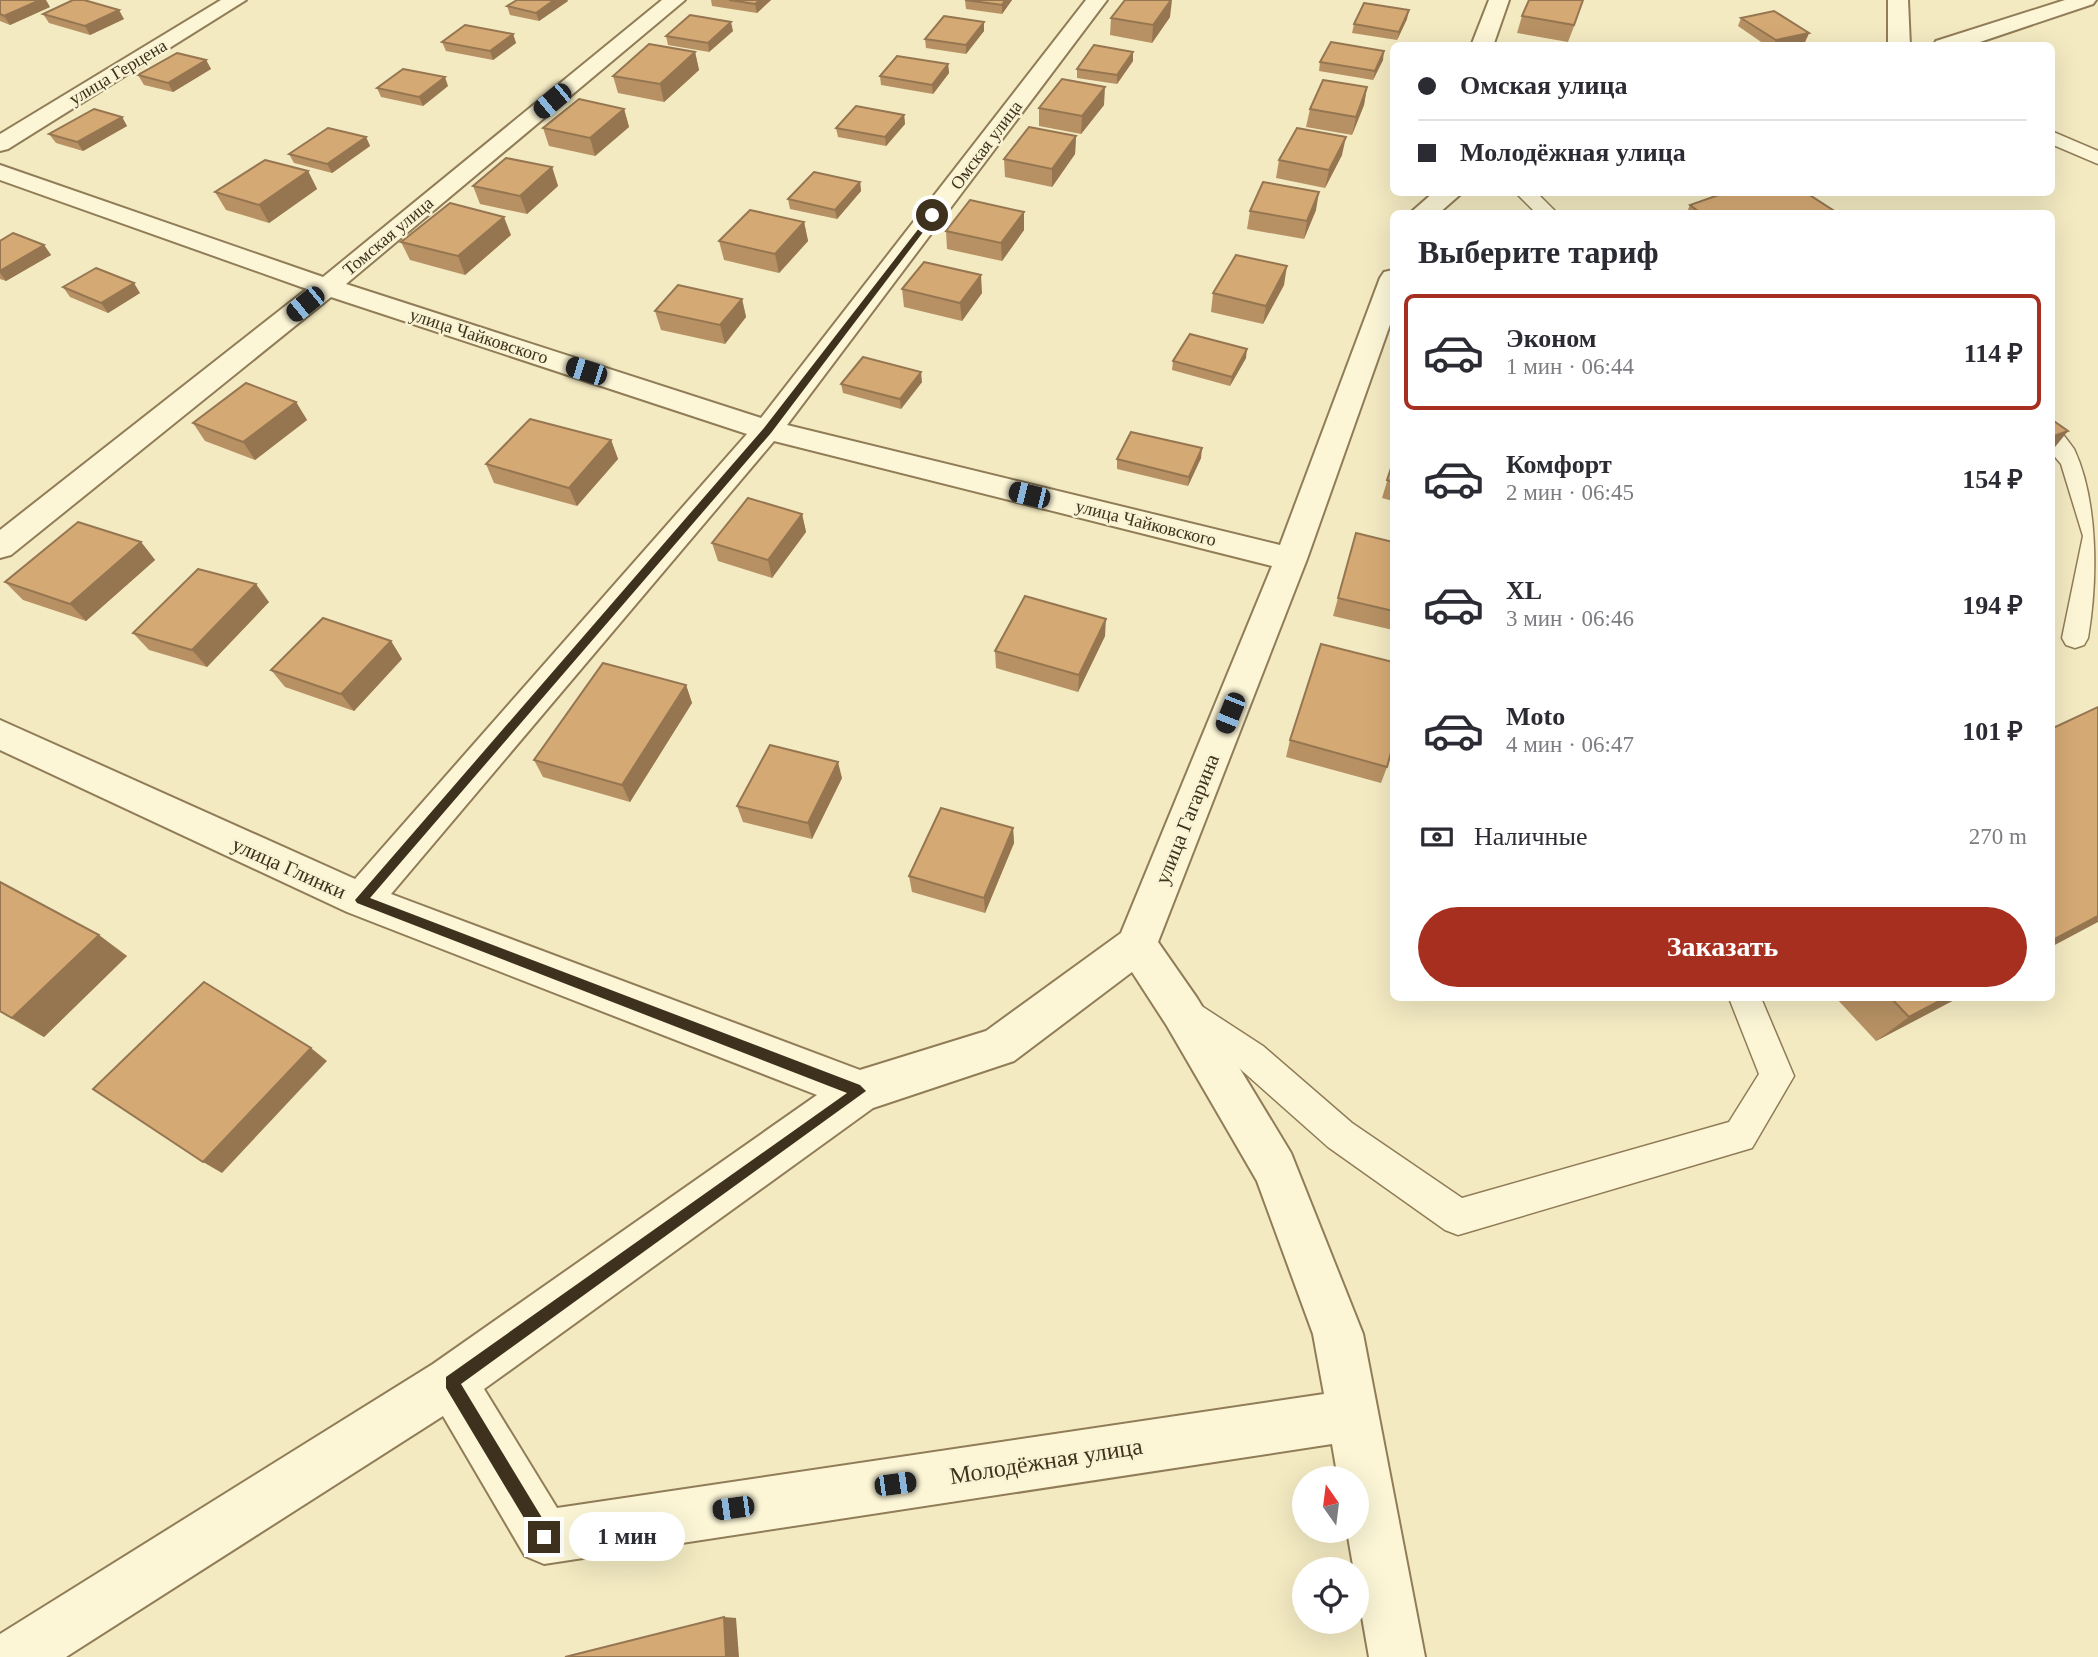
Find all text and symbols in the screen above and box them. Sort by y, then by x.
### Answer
street label: улица Герцена [66,35,170,109]
text: Омская улица [1460,71,1628,100]
car [530,79,575,123]
street label: Омская улица [946,97,1026,193]
text: Молодёжная улица [1460,138,1686,167]
street label: Томская улица [339,193,437,279]
route start [916,199,948,231]
text: Выберите тариф [1418,234,1659,270]
car [283,283,328,325]
street label: улица Чайковского [407,304,551,368]
icon: car [1422,321,1485,384]
text: Эконом [1506,324,1596,353]
text: 114 ₽ [1964,339,2023,368]
text: 1 мин · 06:44 [1506,354,1634,379]
car [563,355,610,387]
icon: car [1422,447,1485,510]
text: Комфорт [1506,450,1612,479]
text: 154 ₽ [1962,465,2023,494]
car [1007,480,1052,510]
text: 2 мин · 06:45 [1506,480,1634,505]
street label: улица Чайковского [1074,496,1218,550]
icon: car [1422,573,1485,636]
text: XL [1506,576,1542,605]
text: 194 ₽ [1962,591,2023,620]
text: 3 мин · 06:46 [1506,606,1634,631]
car [1213,690,1248,736]
icon: car [1422,699,1485,762]
text: Moto [1506,702,1565,731]
text: 101 ₽ [1962,717,2023,746]
text: 4 мин · 06:47 [1506,732,1634,757]
street label: улица Гагарина [1150,750,1224,888]
icon: cash [1418,818,1456,856]
text: Наличные [1474,822,1587,851]
text: 270 m [1969,824,2027,849]
street label: улица Глинки [228,832,350,904]
button: Заказать [1418,907,2027,987]
street label: Молодёжная улица [948,1433,1145,1489]
north arrow [1292,1466,1368,1544]
map controls [1292,1466,1369,1634]
car [873,1471,918,1497]
car [711,1495,756,1521]
callout: 1 мин [568,1512,684,1562]
route end [528,1521,560,1553]
text: 1 мин [597,1524,657,1549]
button: locate [1292,1557,1369,1634]

